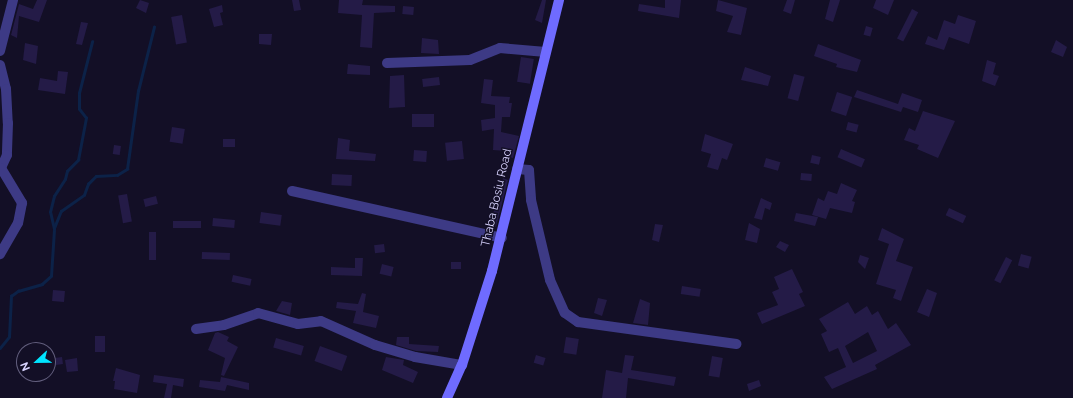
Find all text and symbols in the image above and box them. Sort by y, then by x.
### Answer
street label: Thaba Bosiu Road [479,147,515,249]
north arrow [16,342,56,382]
text: N [18,360,33,373]

